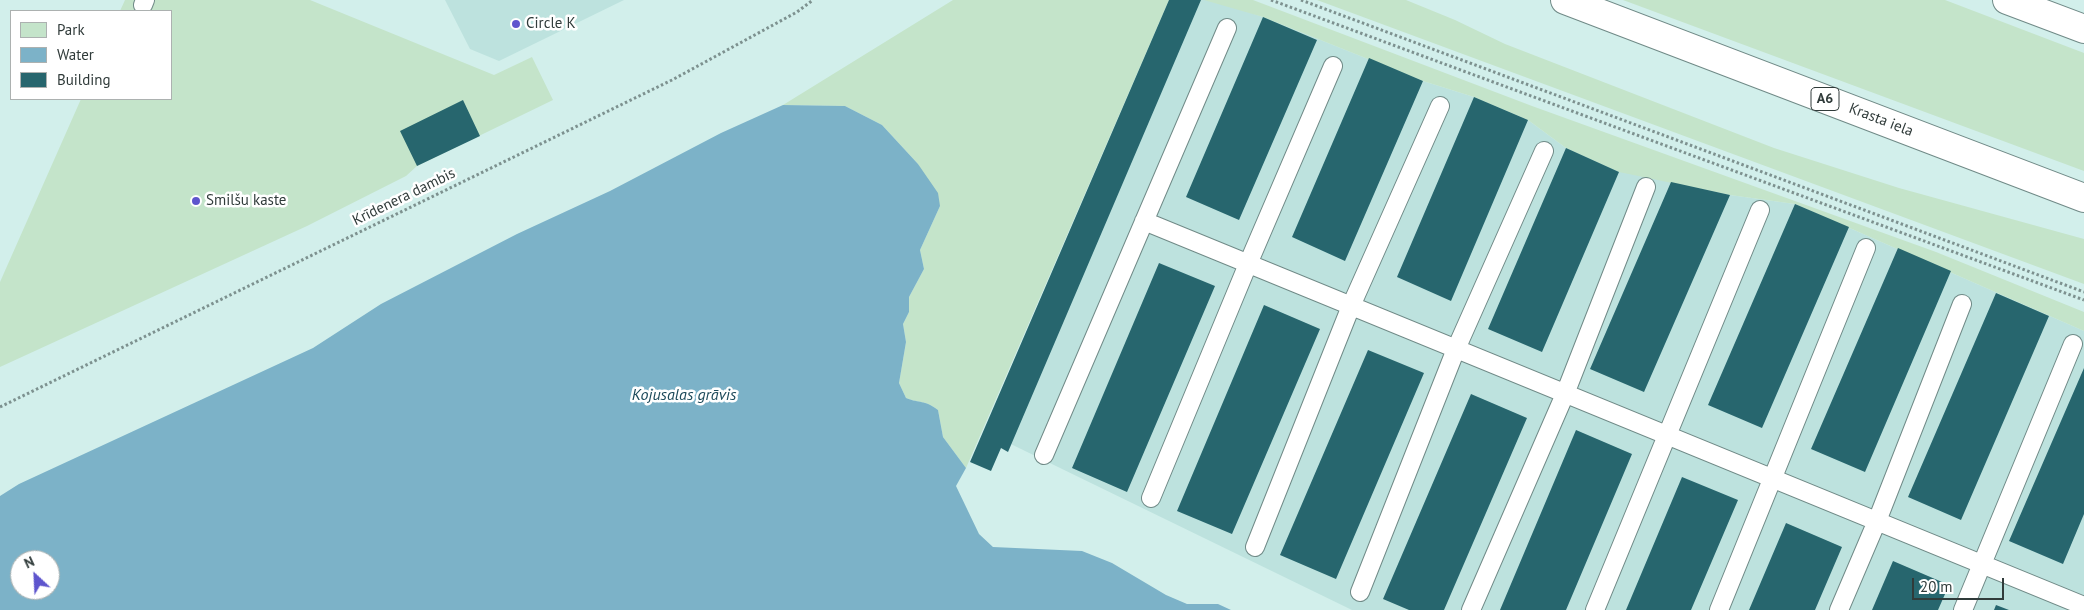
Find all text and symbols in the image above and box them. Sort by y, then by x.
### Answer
legend [10,10,172,100]
place label: Circle K [526,15,576,33]
marker: Circle K [510,18,522,30]
text: Park [57,20,85,39]
text: Water [57,45,94,64]
text: Building [57,70,111,89]
road number: A6 [1811,88,1839,110]
street label: Krasta iela [1846,99,1916,141]
street label: Krīdenera dambis [350,164,458,230]
place label: Smilšu kaste [206,192,286,210]
marker: Smilšu kaste [190,195,202,207]
water label: Kojusalas grāvis [632,385,736,405]
north arrow [10,550,60,600]
text: N [21,552,37,572]
scale bar [1914,568,2006,600]
text: 20 m [1920,577,1953,596]

